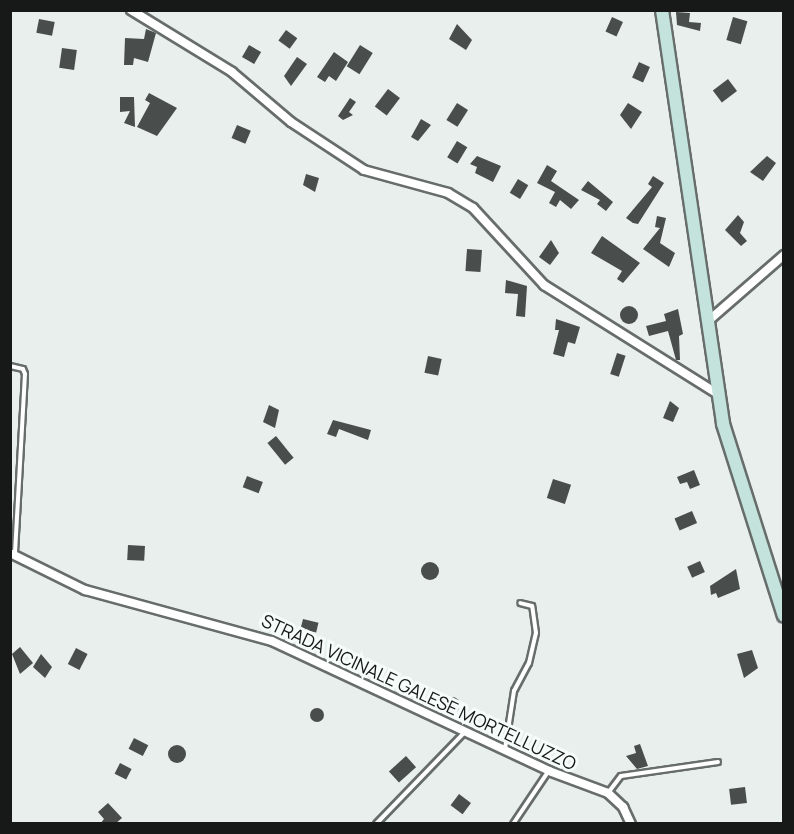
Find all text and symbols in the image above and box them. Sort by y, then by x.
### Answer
street label: STRADA VICINALE GALESE MORTELLUZZO [258,609,580,775]

